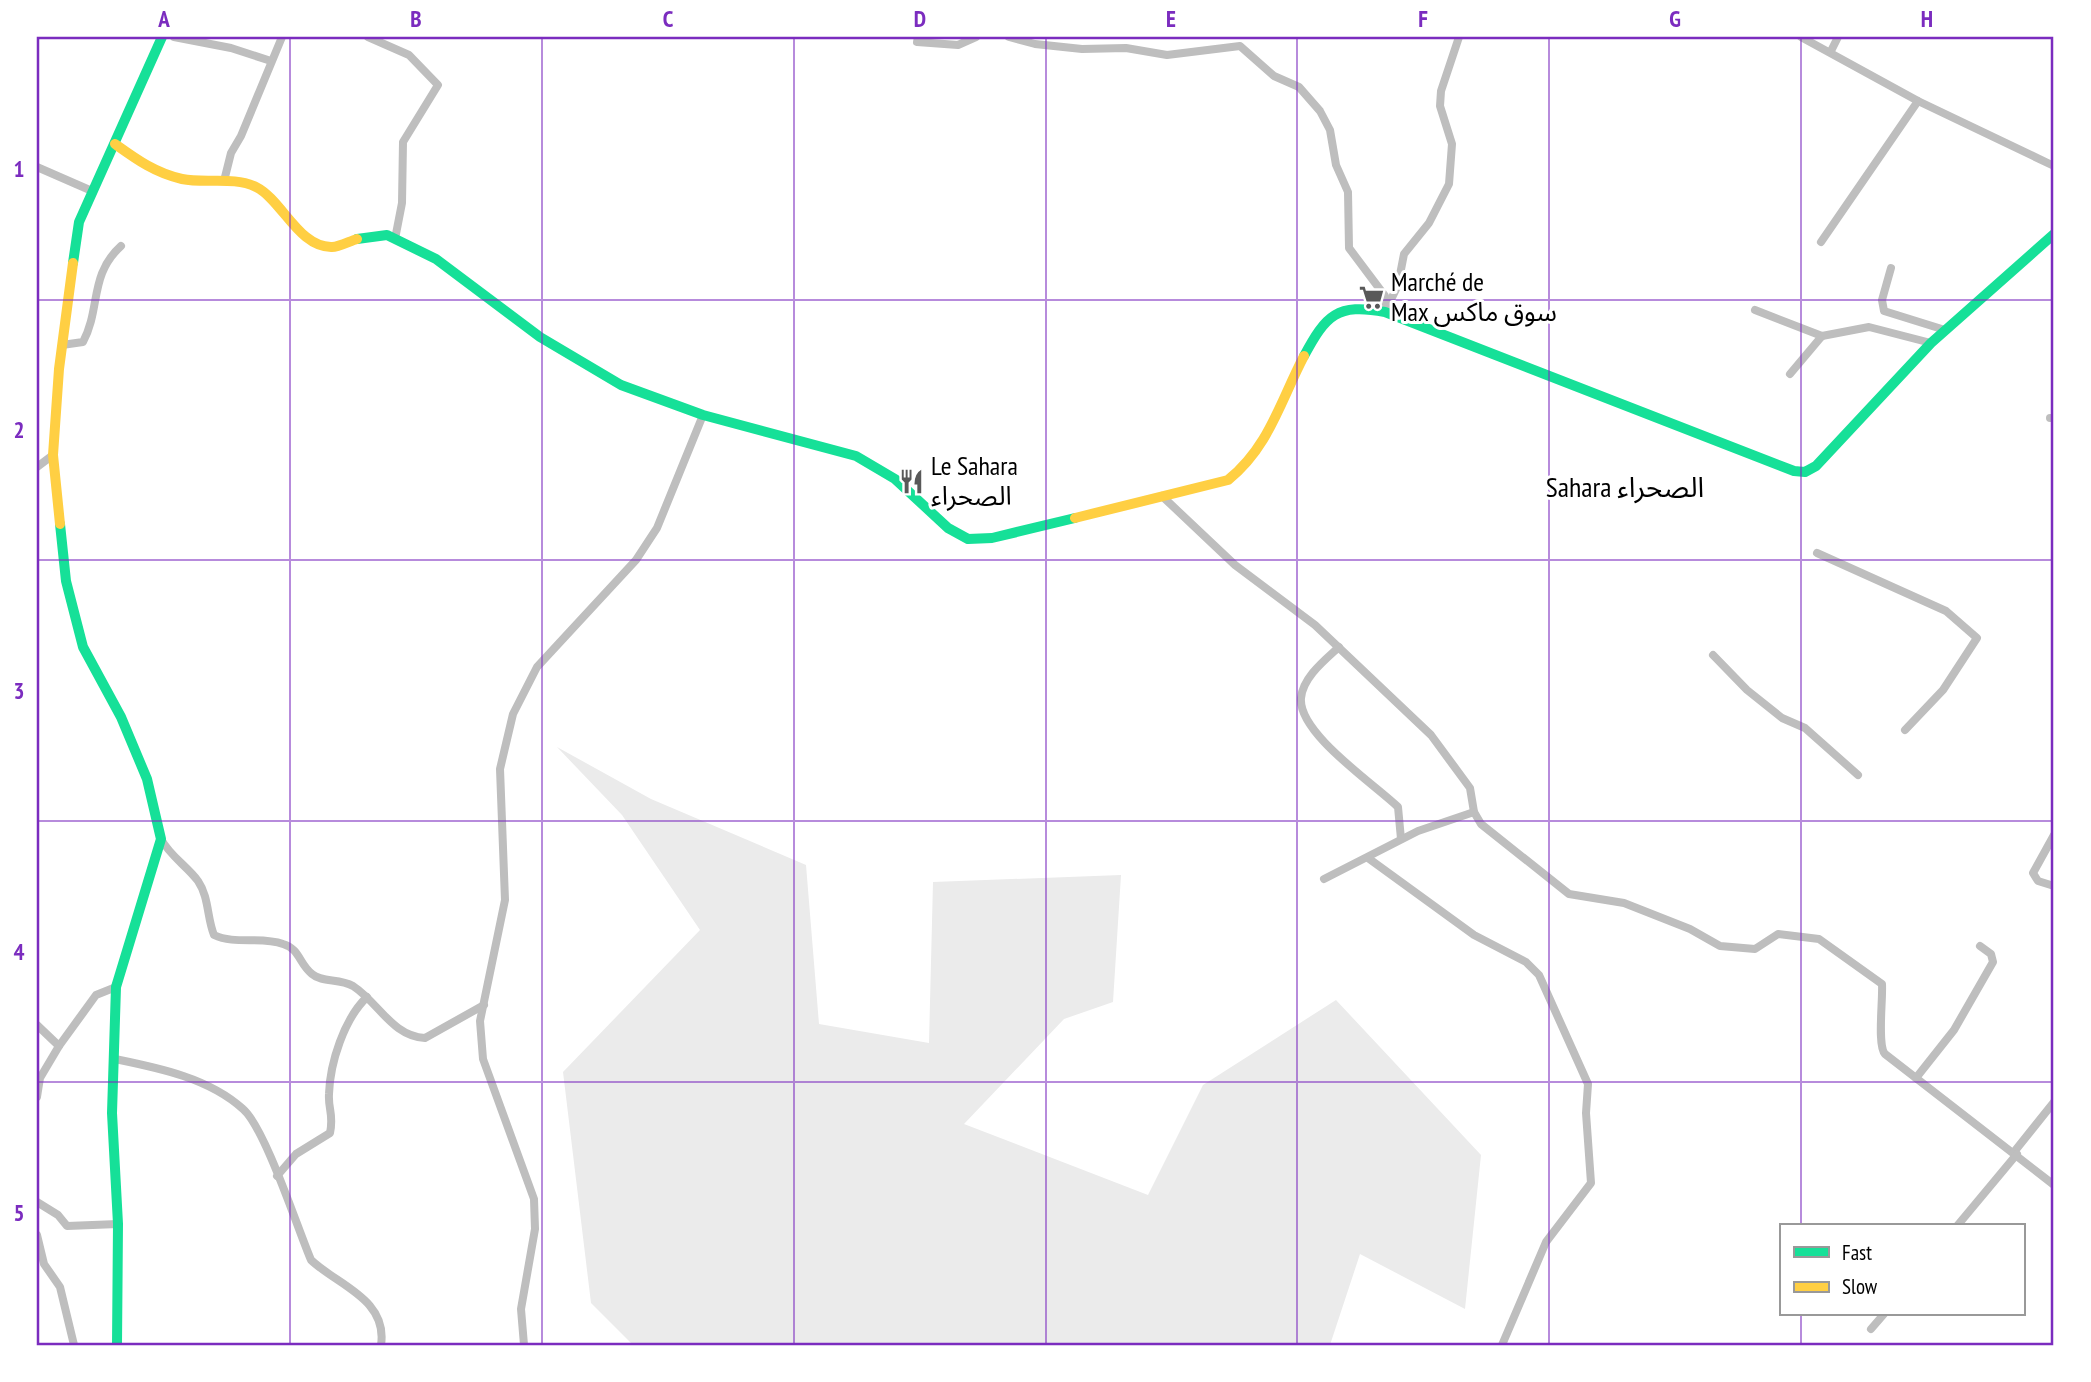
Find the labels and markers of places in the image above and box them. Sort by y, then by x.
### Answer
place label: Marché de Max سوق ماكس [1391,265,1557,328]
supermarket icon: Marché de Max سوق ماكس [1357,283,1385,311]
place label: Le Sahara الصحراء [931,449,1018,512]
restaurant icon: Le Sahara الصحراء [897,467,925,495]

